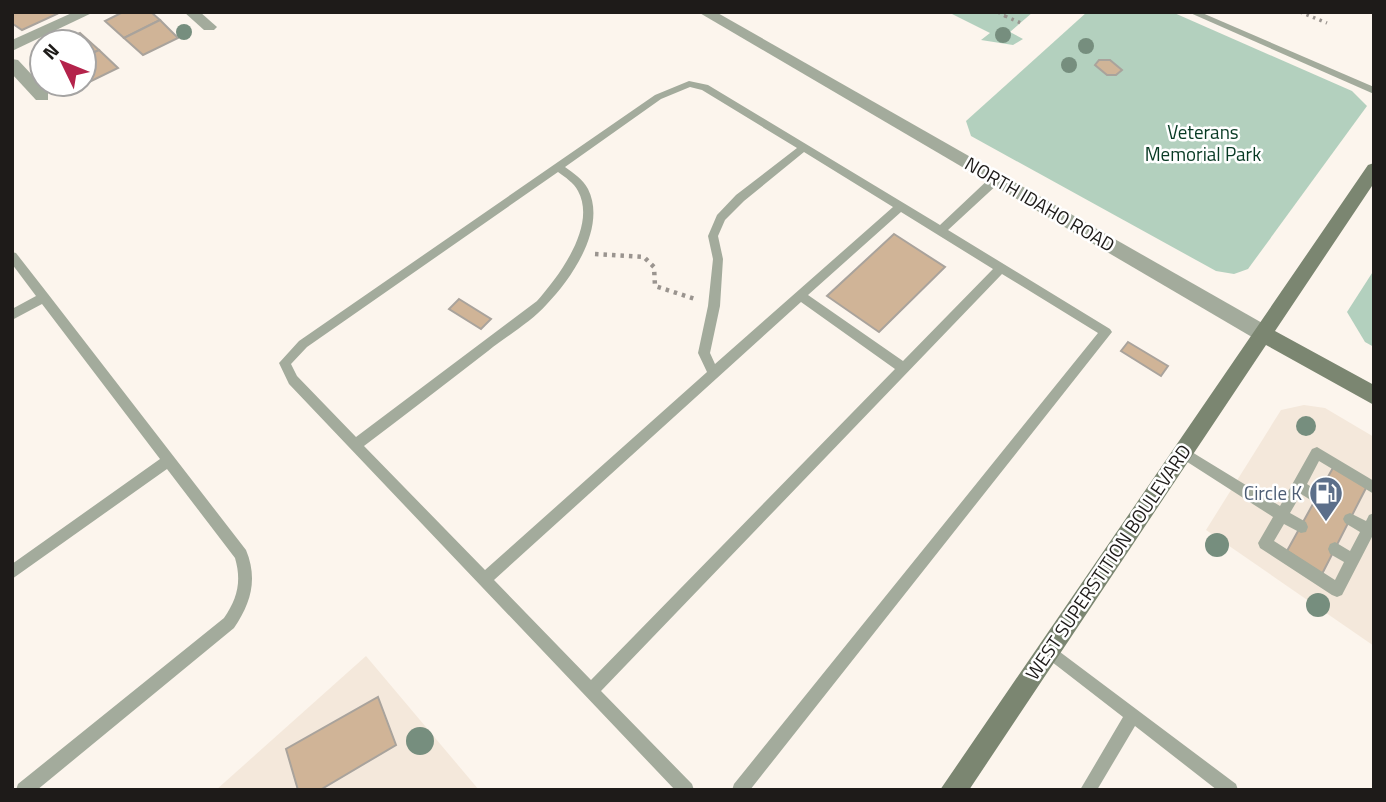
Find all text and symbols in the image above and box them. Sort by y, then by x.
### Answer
north arrow [28,28,98,98]
text: N [35,36,65,66]
park label: Veterans Memorial Park [1145,117,1261,168]
street label: NORTH IDAHO ROAD [960,149,1121,258]
street label: WEST SUPERSTITION BOULEVARD [1018,438,1198,685]
fuel station icon: Circle K [1307,474,1345,523]
place label: Circle K [1244,478,1302,507]

